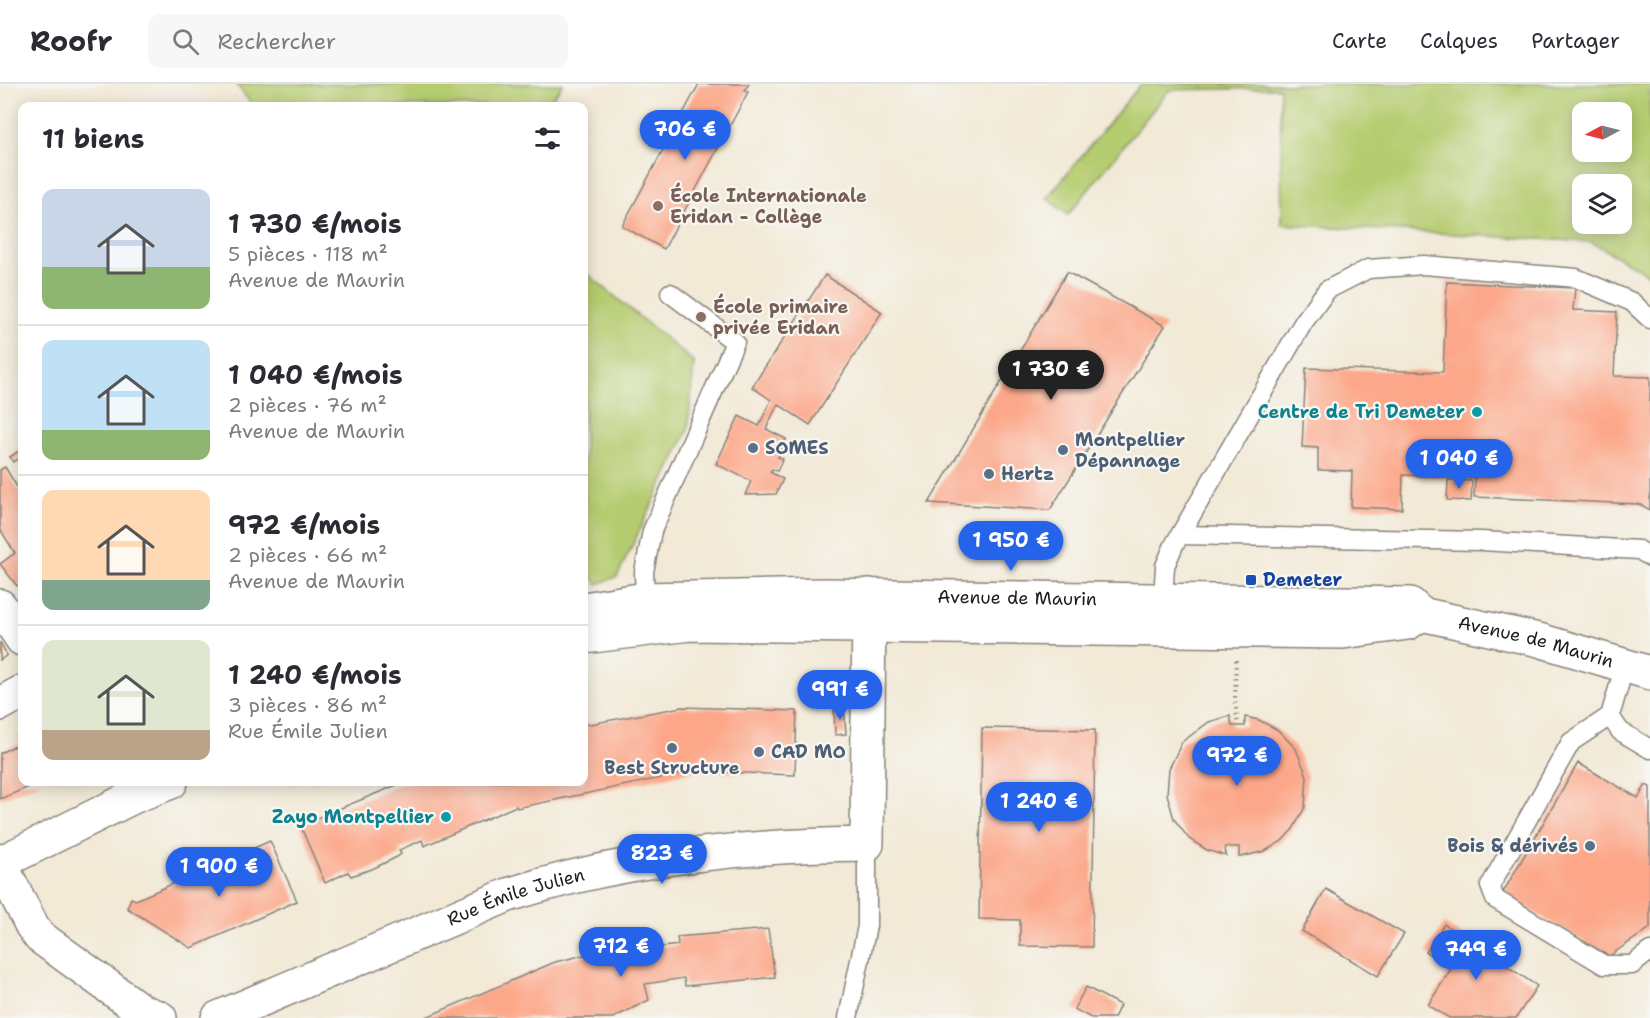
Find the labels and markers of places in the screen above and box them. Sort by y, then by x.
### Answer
pin: 706 € [643,110,727,161]
place label: École Internationale Eridan - Collège [670,182,867,229]
marker: École Internationale Eridan - Collège [651,199,665,213]
place label: École primaire privée Eridan [713,293,849,340]
marker: École primaire privée Eridan [694,310,708,324]
pin: 1 730 € [996,350,1106,401]
place label: Centre de Tri Demeter [1258,400,1465,424]
marker: Centre de Tri Demeter [1470,405,1484,419]
place label: Montpellier Dépannage [1075,428,1185,473]
place label: SOMES [765,436,829,460]
pin: 1 040 € [1404,439,1514,490]
marker: SOMES [746,441,760,455]
marker: Montpellier Dépannage [1056,443,1070,457]
place label: Hertz [1001,462,1054,486]
marker: Hertz [982,467,996,481]
pin: 1 950 € [956,521,1066,572]
place label: Demeter [1263,568,1342,592]
marker: Demeter [1244,573,1258,587]
pin: 991 € [798,670,882,721]
pin: 972 € [1195,736,1279,787]
place label: CAD MO [771,740,846,764]
marker: Best Structure [665,741,679,755]
marker: CAD MO [752,745,766,759]
place label: Best Structure [604,756,740,780]
pin: 1 240 € [984,782,1094,833]
place label: Zayo Montpellier [272,805,434,829]
marker: Zayo Montpellier [439,810,453,824]
pin: 823 € [620,834,704,885]
place label: Bois & dérivés [1447,834,1578,858]
marker: Bois & dérivés [1583,839,1597,853]
pin: 1 900 € [164,847,274,898]
pin: 712 € [579,927,663,978]
pin: 749 € [1434,930,1518,981]

